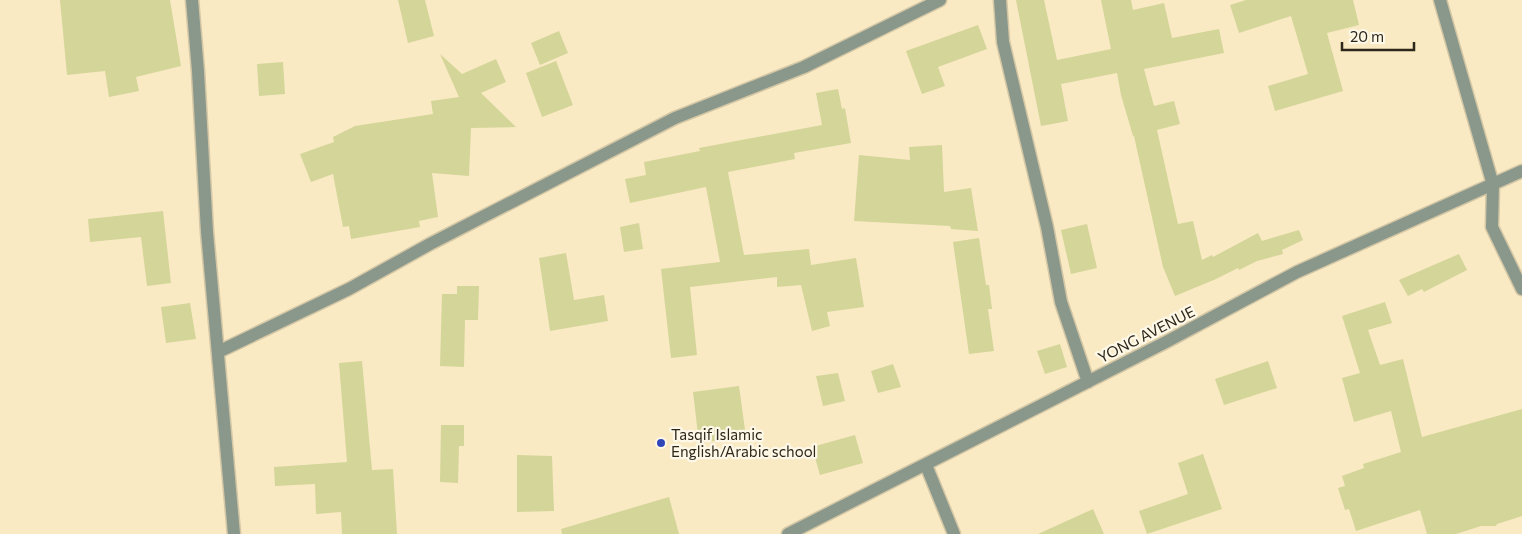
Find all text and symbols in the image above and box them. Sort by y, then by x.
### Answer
scale bar [1342,20,1414,52]
text: 20 m [1350,27,1384,45]
street label: YONG AVENUE [1095,302,1198,366]
place label: Tasqif Islamic English/Arabic school [671,425,816,460]
marker: Tasqif Islamic English/Arabic school [655,437,667,449]

